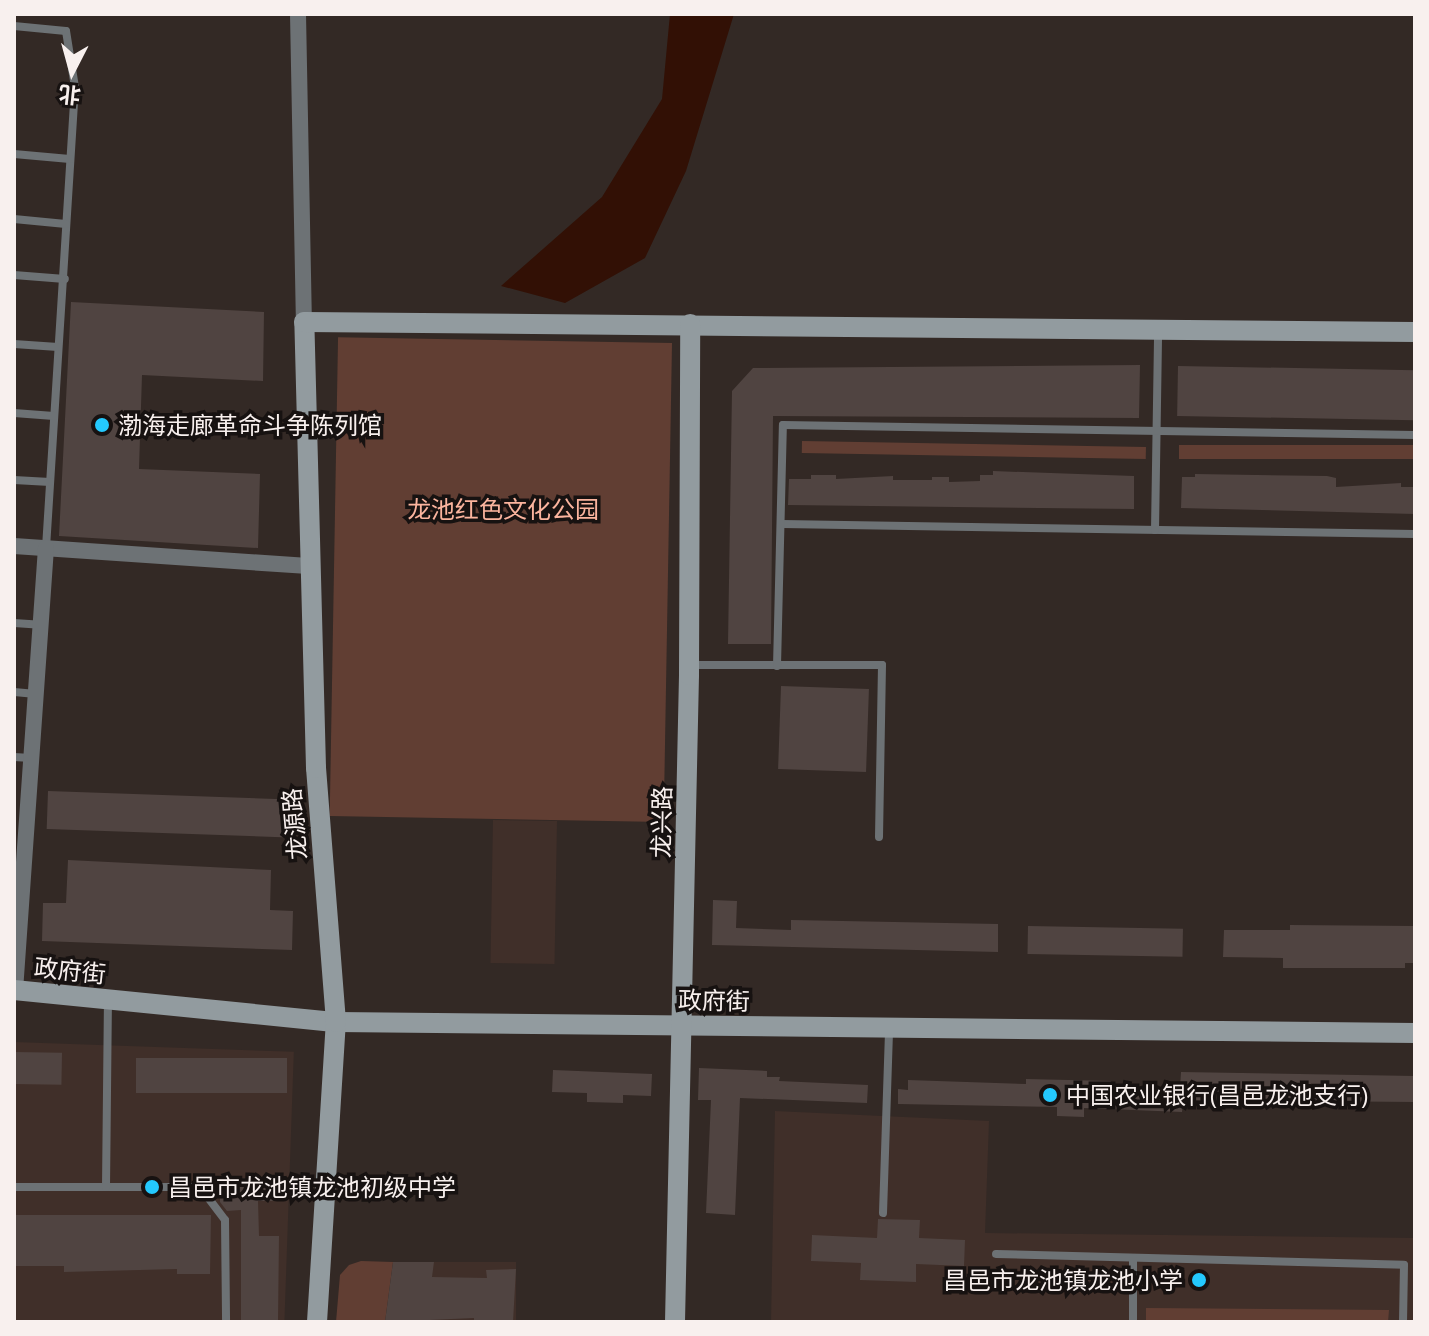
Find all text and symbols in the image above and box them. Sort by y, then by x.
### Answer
north arrow [32,32,112,112]
text: 北 [57,80,82,112]
place label: 渤海走廊革命斗争陈列馆 [118,411,382,439]
marker: 渤海走廊革命斗争陈列馆 [93,416,111,434]
park label: 龙池红色文化公园 [407,495,599,523]
street label: 龙兴路 [646,786,676,858]
street label: 龙源路 [277,787,311,861]
street label: 政府街 [33,952,107,988]
street label: 政府街 [678,985,750,1015]
place label: 中国农业银行(昌邑龙池支行) [1066,1081,1368,1109]
marker: 中国农业银行(昌邑龙池支行) [1041,1086,1059,1104]
place label: 昌邑市龙池镇龙池初级中学 [168,1173,456,1201]
marker: 昌邑市龙池镇龙池初级中学 [143,1178,161,1196]
place label: 昌邑市龙池镇龙池小学 [943,1266,1183,1294]
marker: 昌邑市龙池镇龙池小学 [1190,1271,1208,1289]

